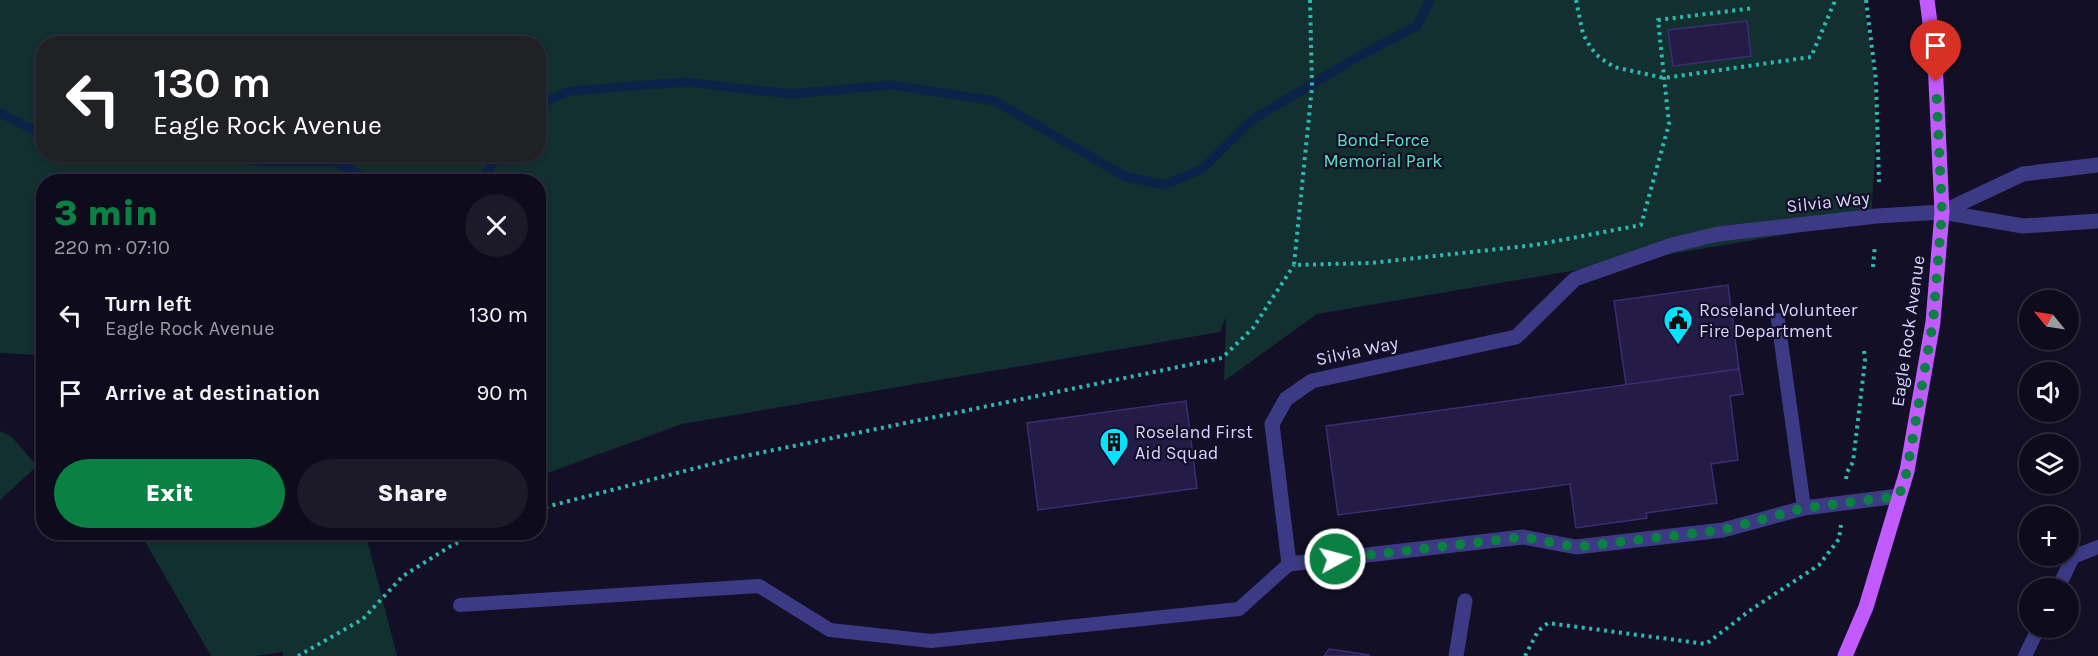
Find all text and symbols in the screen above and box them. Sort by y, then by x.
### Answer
pin [1910,20,1961,82]
icon: arrive [1919,29,1952,62]
text: 130 m [153,58,271,108]
icon: left [54,60,132,138]
text: Eagle Rock Avenue [153,109,382,141]
park label: Bond-Force Memorial Park [1324,129,1442,172]
street label: Silvia Way [1785,187,1871,217]
text: 3 min [54,192,158,234]
button: close [465,194,528,257]
text: 220 m · 07:10 [54,236,170,259]
street label: Eagle Rock Avenue [1886,254,1930,408]
north arrow [2019,290,2079,350]
map controls [2019,290,2079,638]
text: Turn left [105,291,192,317]
icon: left [54,299,87,332]
place label: Roseland Volunteer Fire Department [1699,299,1858,342]
text: 130 m [469,302,528,328]
public building icon: Roseland Volunteer Fire Department [1662,304,1694,346]
text: Eagle Rock Avenue [105,317,275,340]
street label: Silvia Way [1314,331,1401,370]
button: sound [2019,362,2079,422]
icon: arrive [54,377,87,410]
text: Arrive at destination [105,380,320,406]
text: 90 m [476,380,528,406]
place label: Roseland First Aid Squad [1135,421,1253,464]
building icon: Roseland First Aid Squad [1098,426,1130,468]
button: layers [2019,434,2079,494]
button: Exit [54,459,285,528]
button: Share [297,459,528,528]
button: + [2019,506,2079,566]
position arrow [1303,527,1367,591]
button: − [2019,578,2079,638]

